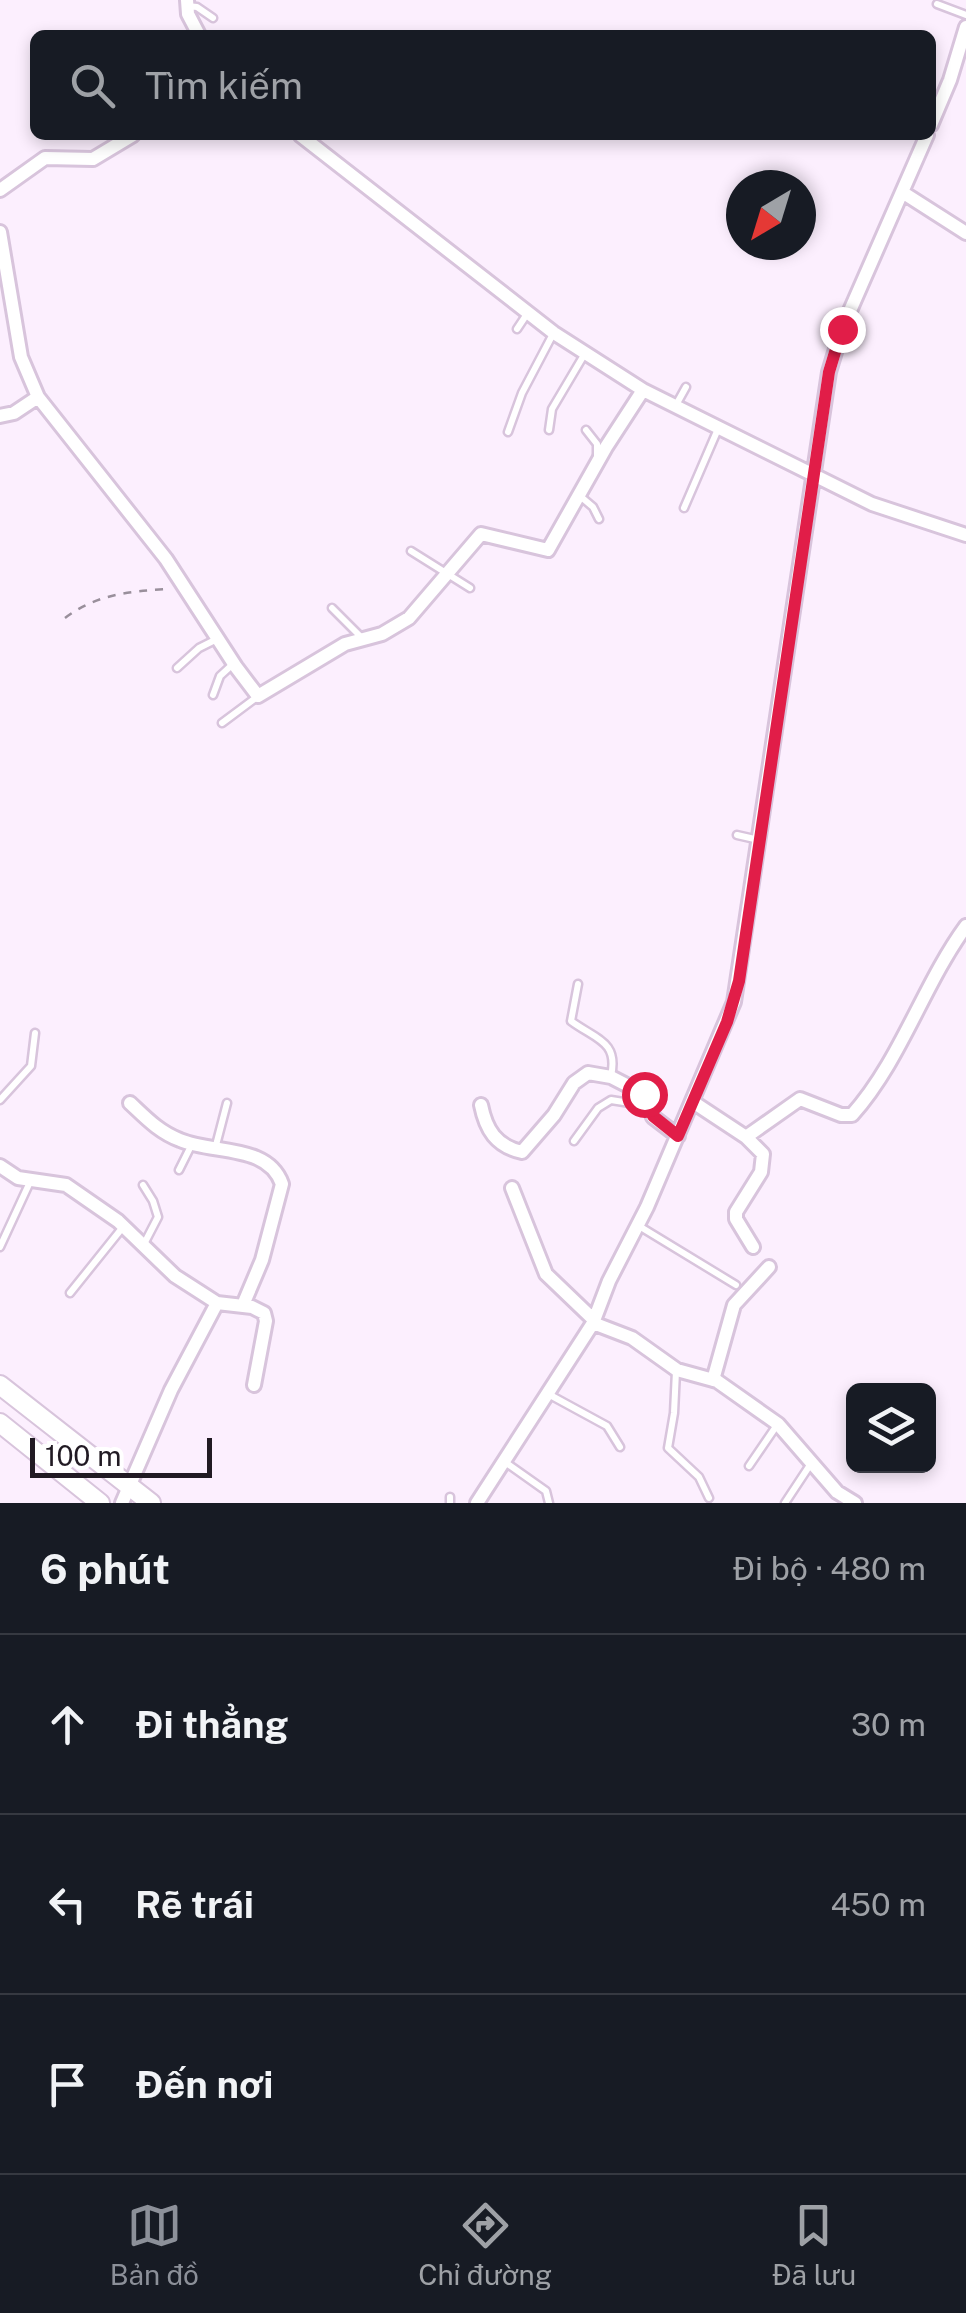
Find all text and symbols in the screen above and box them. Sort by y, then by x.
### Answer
search box [30,30,936,140]
icon: search [65,58,120,113]
text: Tìm kiếm [145,63,303,108]
north arrow [726,170,816,260]
route end [820,307,866,353]
route start [622,1072,668,1118]
map controls [846,1383,936,1473]
button: layers [846,1383,936,1473]
scale bar [30,1433,212,1478]
text: 100 m [45,1439,122,1472]
text: 6 phút [40,1544,170,1593]
text: Đi bộ · 480 m [732,1550,926,1587]
icon: ahead [40,1697,95,1752]
text: Đi thẳng [135,1702,288,1747]
text: 30 m [851,1706,926,1743]
icon: left [40,1877,95,1932]
text: Rẽ trái [135,1882,254,1927]
text: 450 m [831,1886,926,1923]
icon: arrive [40,2057,95,2112]
text: Đến nơi [135,2062,274,2107]
tab: Bản đồ [110,2198,199,2291]
tab: Chỉ đường [418,2198,552,2291]
tab: Đã lưu [772,2198,856,2291]

